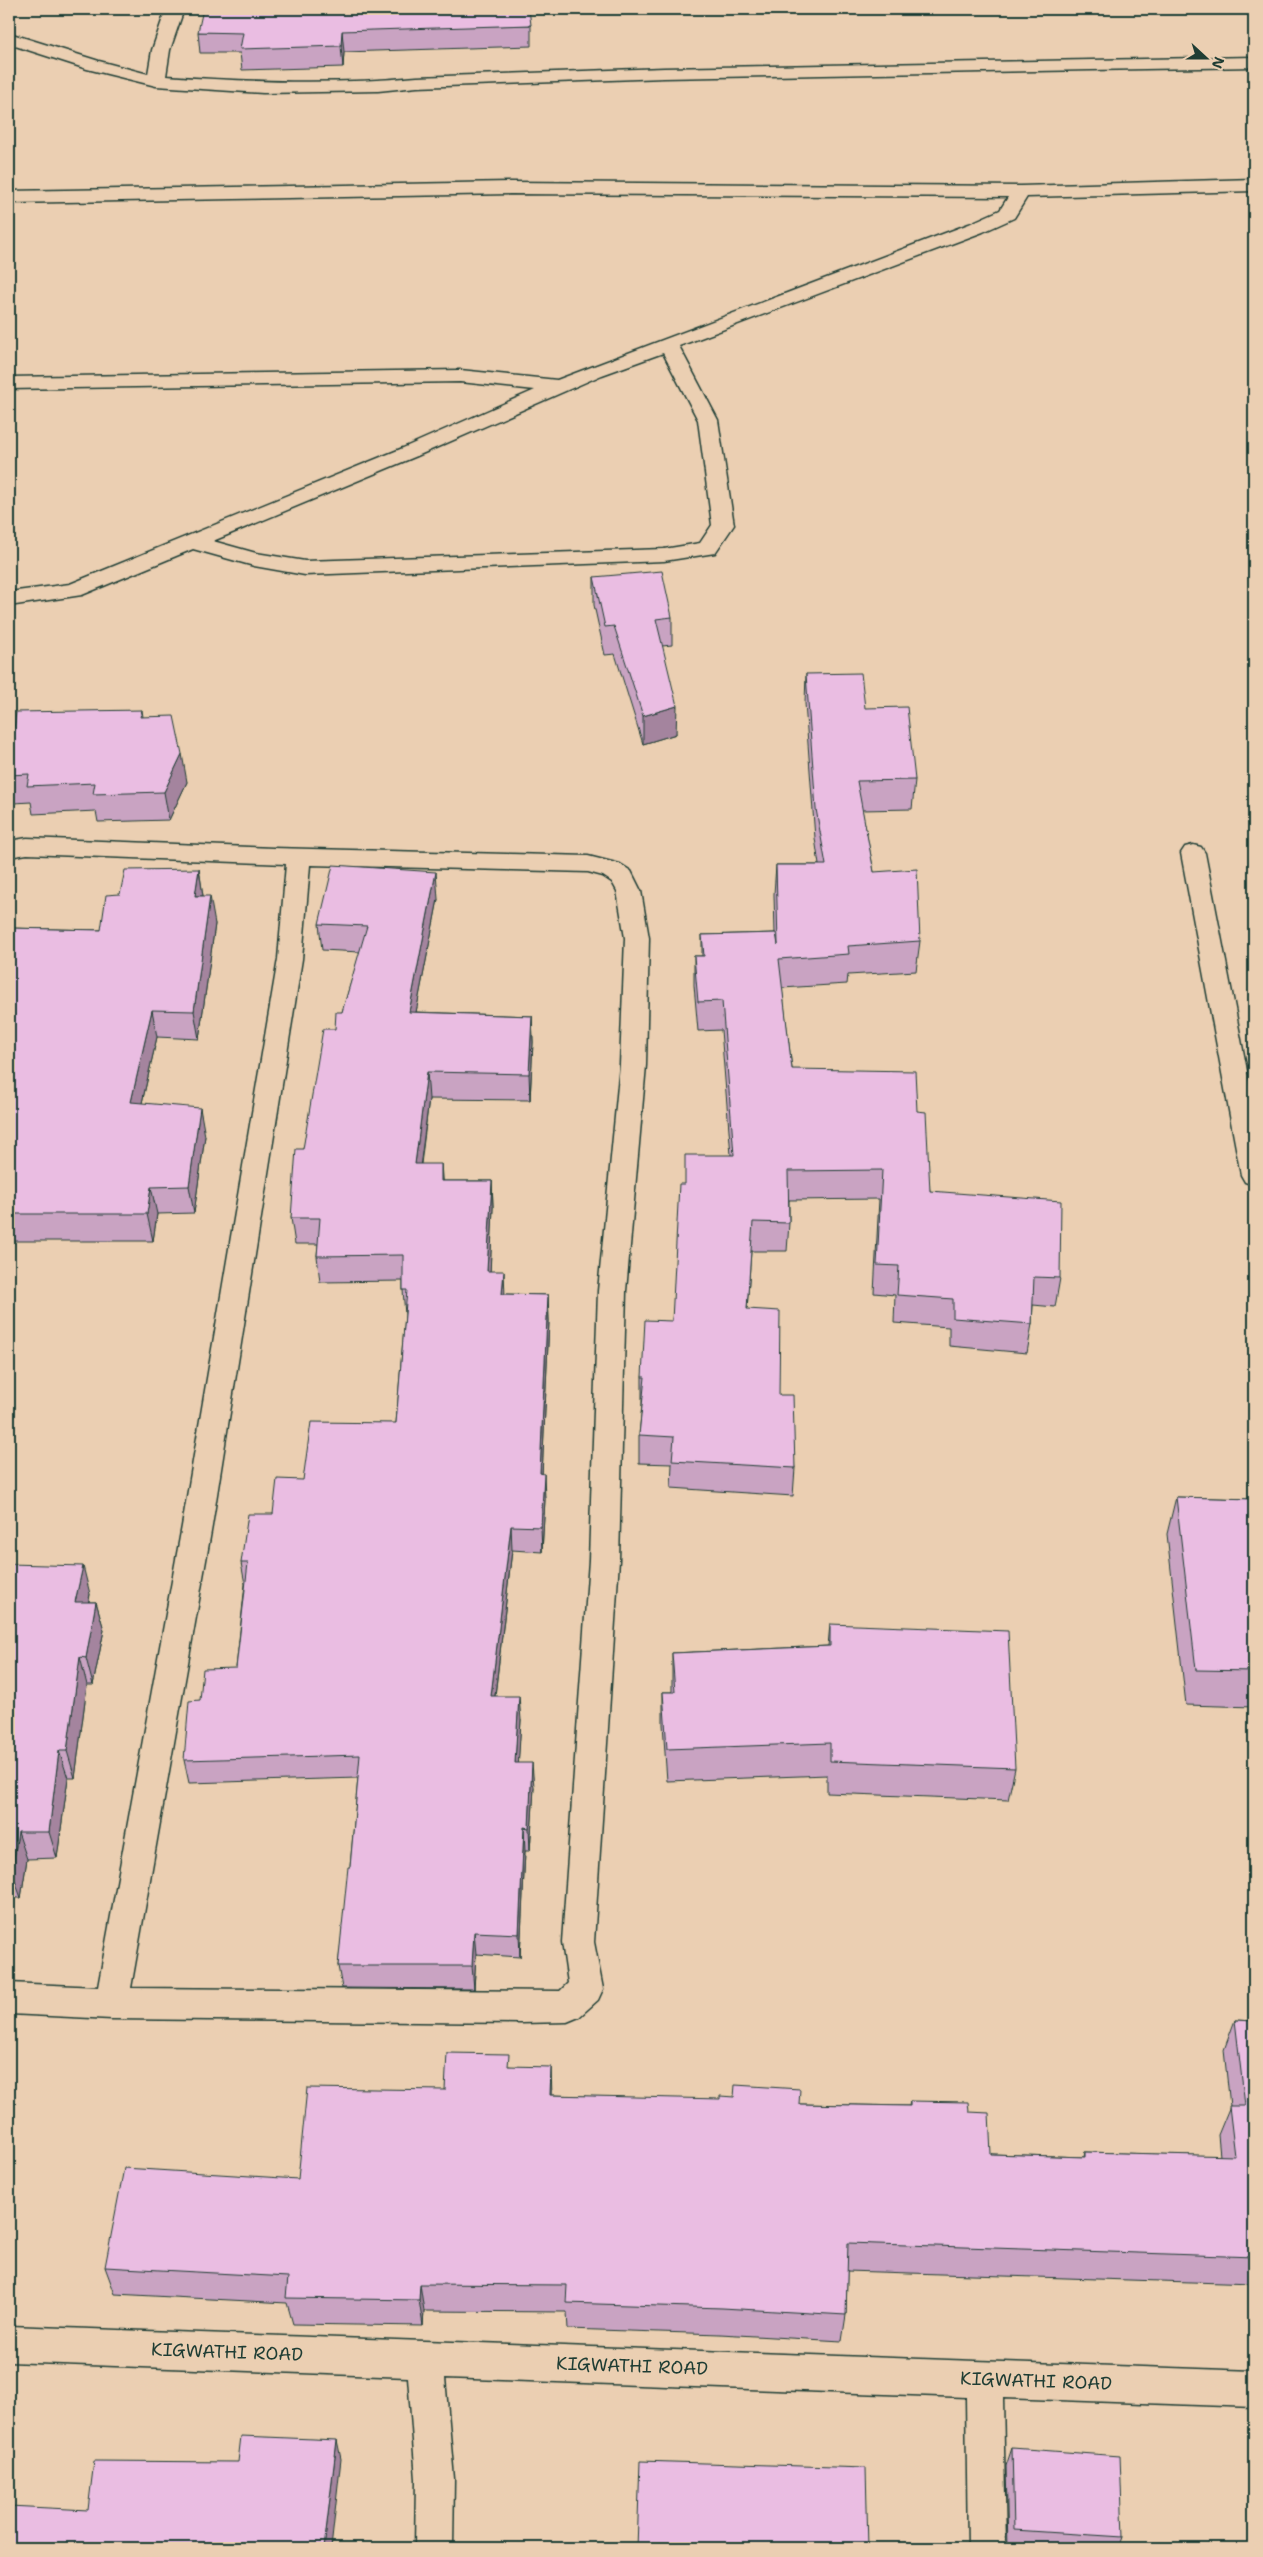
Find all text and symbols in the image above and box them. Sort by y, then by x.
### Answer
north arrow [1180,32,1230,82]
text: N [1208,54,1229,71]
street label: KIGWATHI ROAD [150,2337,304,2367]
street label: KIGWATHI ROAD [555,2351,709,2381]
street label: KIGWATHI ROAD [959,2366,1113,2396]

